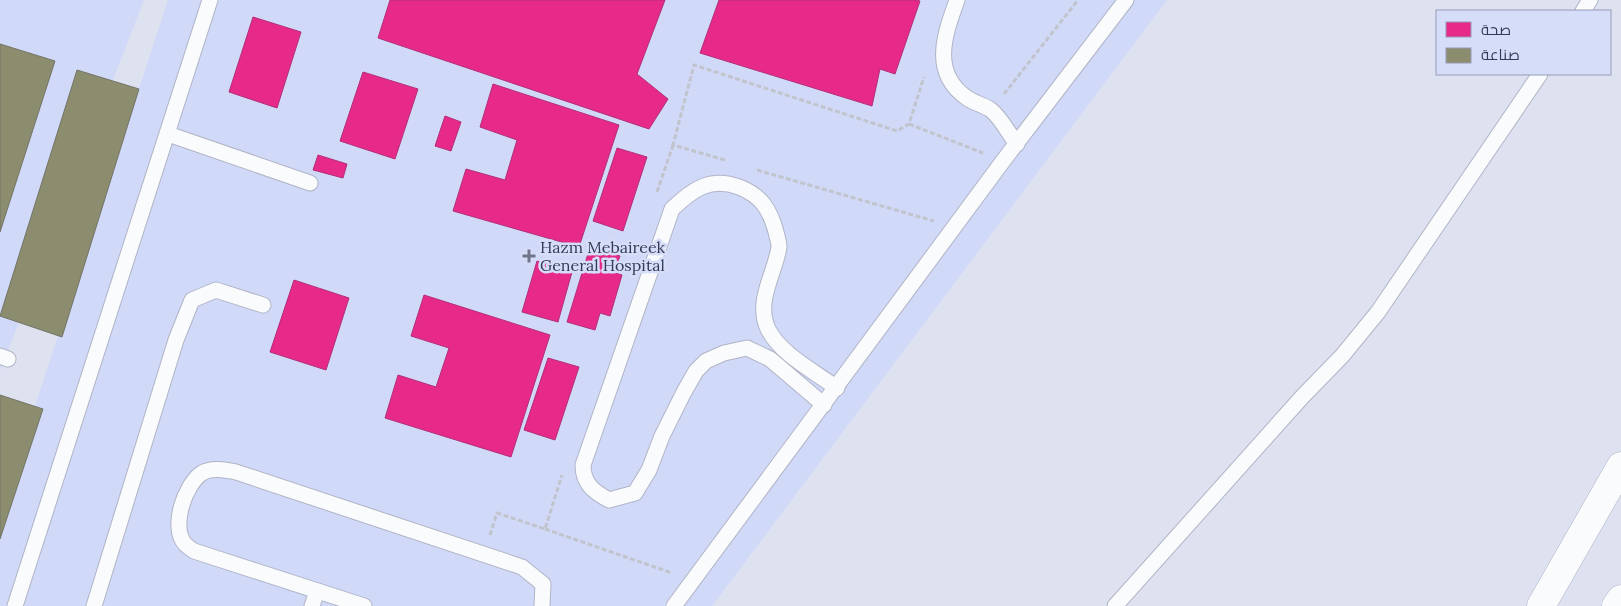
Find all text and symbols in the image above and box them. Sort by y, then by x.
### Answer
legend [1436,10,1611,75]
text: صحة [1481,20,1511,39]
text: صناعة [1481,45,1520,64]
place label: Hazm Mebaireek General Hospital [540,237,666,275]
marker: Hazm Mebaireek General Hospital [522,249,536,263]

